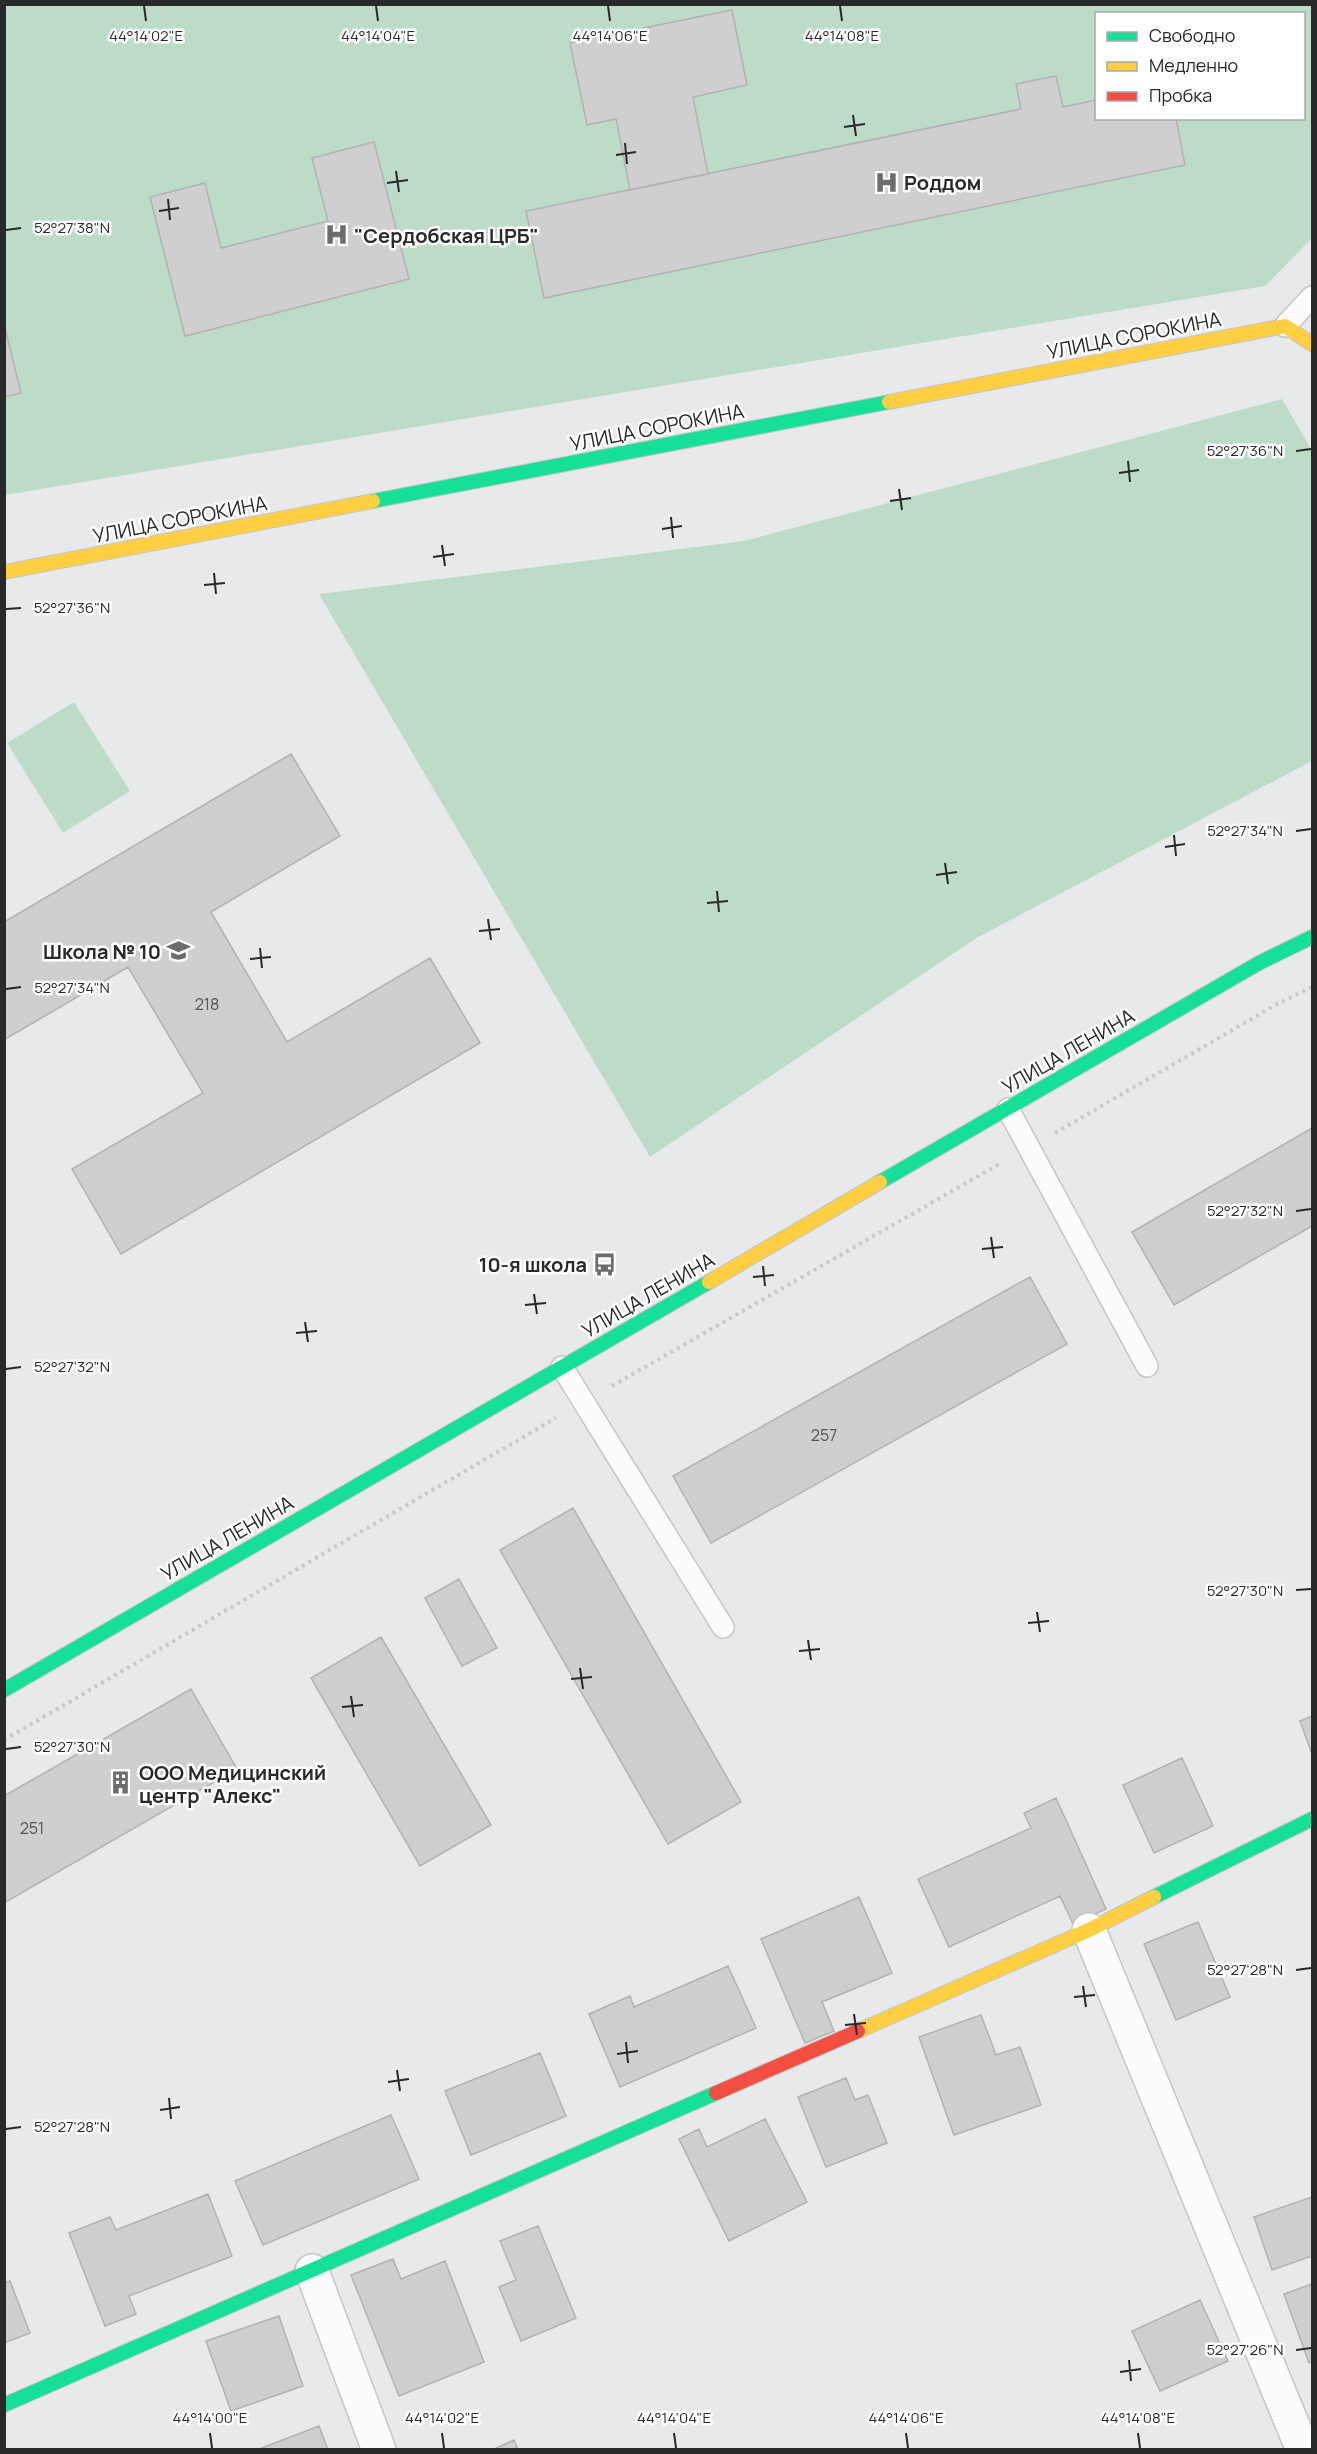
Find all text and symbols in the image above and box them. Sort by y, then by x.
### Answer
legend [1095,12,1305,120]
text: Свободно [1149,23,1235,47]
text: 44°14'02"E [109,25,183,46]
text: 44°14'04"E [341,25,415,46]
text: 44°14'06"E [573,25,647,46]
text: 44°14'08"E [805,25,879,46]
text: Медленно [1149,53,1238,77]
text: Пробка [1149,83,1212,107]
hospital icon: Роддом [873,169,899,195]
place label: Роддом [904,169,981,196]
text: 52°27'38"N [34,217,110,238]
hospital icon: "Сердобская ЦРБ" [323,222,349,248]
place label: "Сердобская ЦРБ" [354,222,539,249]
street label: УЛИЦА СОРОКИНА [1045,305,1224,365]
street label: УЛИЦА СОРОКИНА [568,397,747,457]
text: 52°27'36"N [1207,440,1283,461]
street label: УЛИЦА СОРОКИНА [91,489,270,549]
text: 52°27'36"N [34,597,110,618]
text: 52°27'34"N [1207,820,1283,841]
place label: Школа № 10 [43,938,161,965]
school or university icon: Школа № 10 [166,938,192,964]
text: 52°27'34"N [34,977,110,998]
house number: 218 [195,993,219,1015]
street label: УЛИЦА ЛЕНИНА [997,1002,1139,1100]
text: 52°27'32"N [1207,1200,1283,1221]
street label: УЛИЦА ЛЕНИНА [577,1246,719,1344]
place label: 10-я школа [479,1251,587,1278]
bus stop icon: 10-я школа [592,1251,618,1277]
text: 52°27'32"N [34,1356,110,1377]
house number: 257 [811,1424,837,1446]
street label: УЛИЦА ЛЕНИНА [156,1489,298,1587]
text: 52°27'30"N [1207,1580,1283,1601]
text: 52°27'30"N [34,1736,110,1757]
place label: ООО Медицинский центр "Алекс" [139,1759,326,1809]
building icon: ООО Медицинский центр "Алекс" [108,1770,134,1796]
house number: 251 [20,1817,44,1839]
text: 52°27'28"N [1207,1959,1283,1980]
text: 52°27'28"N [34,2116,110,2137]
text: 52°27'26"N [1207,2339,1283,2360]
text: 44°14'00"E [173,2407,247,2428]
text: 44°14'02"E [405,2407,479,2428]
text: 44°14'04"E [637,2407,711,2428]
text: 44°14'06"E [869,2407,943,2428]
text: 44°14'08"E [1101,2407,1175,2428]

